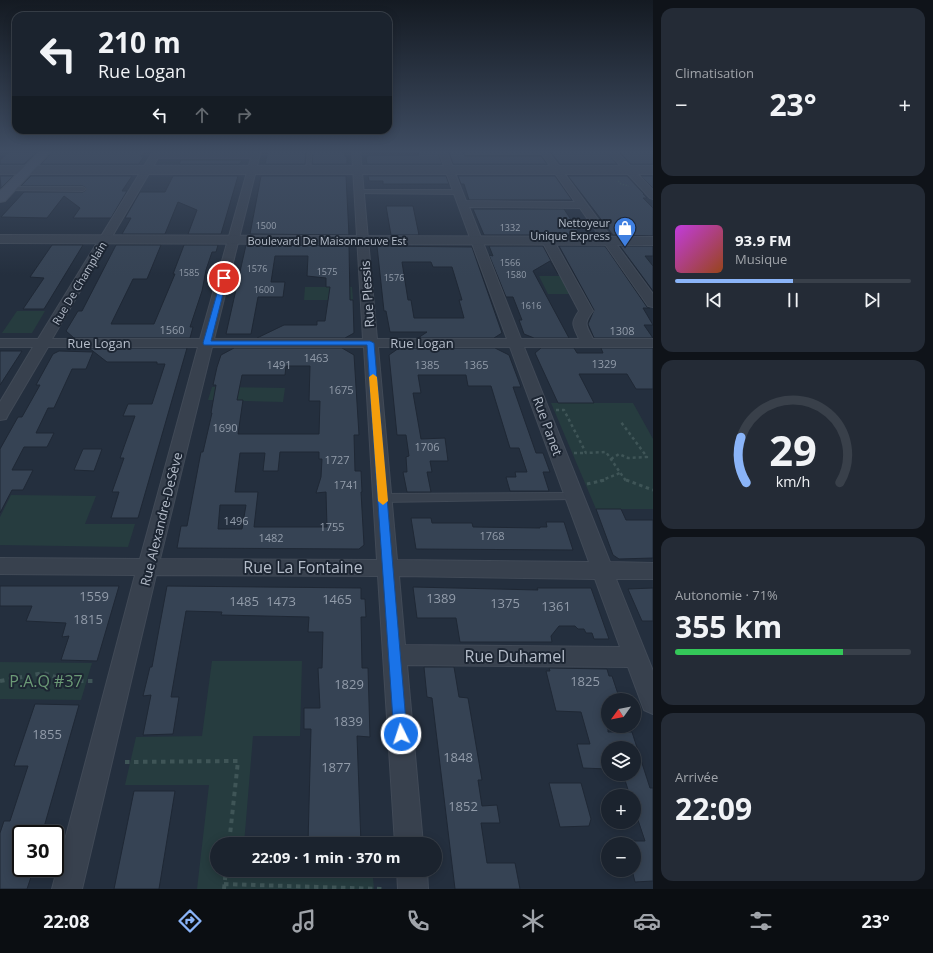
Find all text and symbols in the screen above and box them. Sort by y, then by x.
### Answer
text: 210 m [98,23,181,61]
icon: left [32,28,84,80]
text: Rue Logan [98,59,186,83]
text: Climatisation [675,64,754,82]
text: 23° [769,84,817,125]
text: − [675,89,688,119]
text: + [898,89,911,119]
icon: left [149,104,171,126]
icon: ahead [191,104,213,126]
icon: right [233,104,255,126]
place label: Nettoyeur Unique Express [530,215,610,243]
shop icon: Nettoyeur Unique Express [612,215,638,248]
house number: 1500 [256,219,276,232]
house number: 1332 [500,221,520,234]
text: 93.9 FM [735,230,791,250]
street label: Boulevard De Maisonneuve Est [248,233,407,248]
street label: Rue De Champlain [48,239,110,327]
text: Musique [735,250,787,268]
house number: 1566 [500,256,520,269]
street label: Rue Plessis [356,260,378,328]
pin [207,261,241,295]
house number: 1576 [247,262,267,275]
house number: 1575 [317,265,337,278]
house number: 1585 [179,266,199,279]
icon: arrive [213,267,235,289]
house number: 1580 [506,268,526,281]
house number: 1576 [384,271,404,284]
house number: 1600 [254,283,274,296]
icon: previous [703,289,725,311]
icon: pause [782,289,804,311]
icon: next [861,289,883,311]
house number: 1616 [521,299,541,312]
house number: 1560 [159,322,185,337]
house number: 1308 [609,323,635,338]
street label: Rue Logan [67,334,131,352]
street label: Rue Logan [390,334,454,352]
house number: 1463 [303,350,329,365]
house number: 1329 [591,356,617,371]
house number: 1491 [266,357,292,372]
house number: 1385 [414,357,440,372]
house number: 1365 [463,357,489,372]
house number: 1675 [328,382,354,397]
street label: Rue Panet [529,394,567,458]
house number: 1690 [212,420,238,435]
text: 29 [769,421,817,477]
house number: 1706 [414,439,440,454]
street label: Rue Alexandre-DeSève [136,450,186,588]
house number: 1727 [324,452,350,467]
text: km/h [776,471,810,490]
house number: 1741 [333,477,359,492]
house number: 1496 [223,513,249,528]
house number: 1755 [319,519,345,534]
house number: 1768 [479,528,505,543]
house number: 1482 [258,530,284,545]
street label: Rue La Fontaine [243,556,363,578]
text: Autonomie · 71% [675,586,778,604]
house number: 1559 [79,587,109,605]
house number: 1389 [426,589,456,607]
house number: 1465 [322,590,352,608]
house number: 1485 [229,592,259,610]
house number: 1473 [266,592,296,610]
house number: 1375 [490,594,520,612]
house number: 1361 [541,597,571,615]
text: 355 km [675,606,782,647]
house number: 1815 [73,610,103,628]
street label: Rue Duhamel [465,645,565,667]
park label: P.A.Q #37 [9,670,83,692]
house number: 1825 [570,672,600,690]
house number: 1829 [334,675,364,693]
north arrow [601,693,641,733]
map controls [601,693,641,877]
house number: 1839 [333,712,363,730]
position arrow [380,713,422,755]
house number: 1855 [32,725,62,743]
button: layers [601,741,641,781]
house number: 1848 [443,748,473,766]
house number: 1877 [321,758,351,776]
text: Arrivée [675,768,718,786]
text: 22:09 [675,788,752,829]
button: + [601,789,641,829]
house number: 1852 [448,797,478,815]
speed limit sign: 30 [12,825,64,877]
button: − [601,837,641,877]
text: 22:09 · 1 min · 370 m [252,847,400,867]
icon: directions [176,907,204,935]
icon: music [290,907,318,935]
icon: phone [404,907,432,935]
icon: climate [519,907,547,935]
icon: car [633,907,661,935]
icon: filters [747,907,775,935]
text: 22:08 [43,909,89,933]
text: 23° [862,909,890,933]

